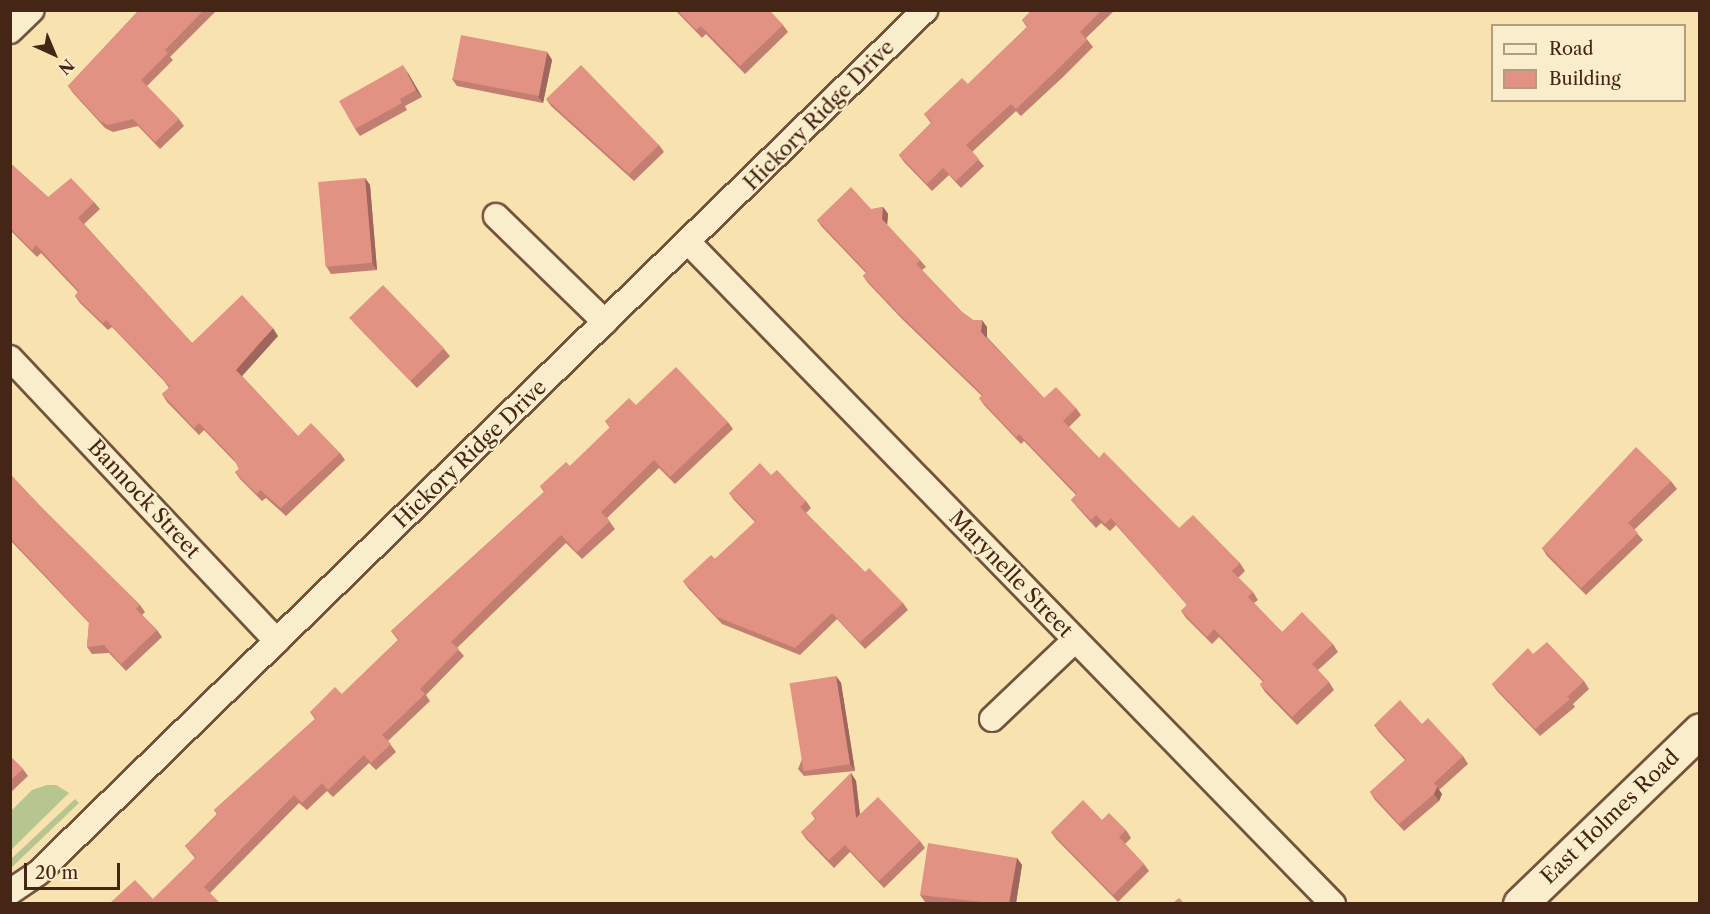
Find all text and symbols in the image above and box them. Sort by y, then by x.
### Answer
north arrow [24,24,84,84]
legend [1491,24,1686,102]
street label: Hickory Ridge Drive [738,34,900,196]
text: Road [1549,38,1594,60]
text: N [55,55,78,79]
text: Building [1549,68,1621,90]
street label: Hickory Ridge Drive [388,374,552,534]
street label: Bannock Street [83,434,205,564]
street label: Marynelle Street [944,505,1078,643]
street label: East Holmes Road [1536,745,1684,889]
scale bar [27,851,123,889]
text: 20 m [35,862,78,884]

